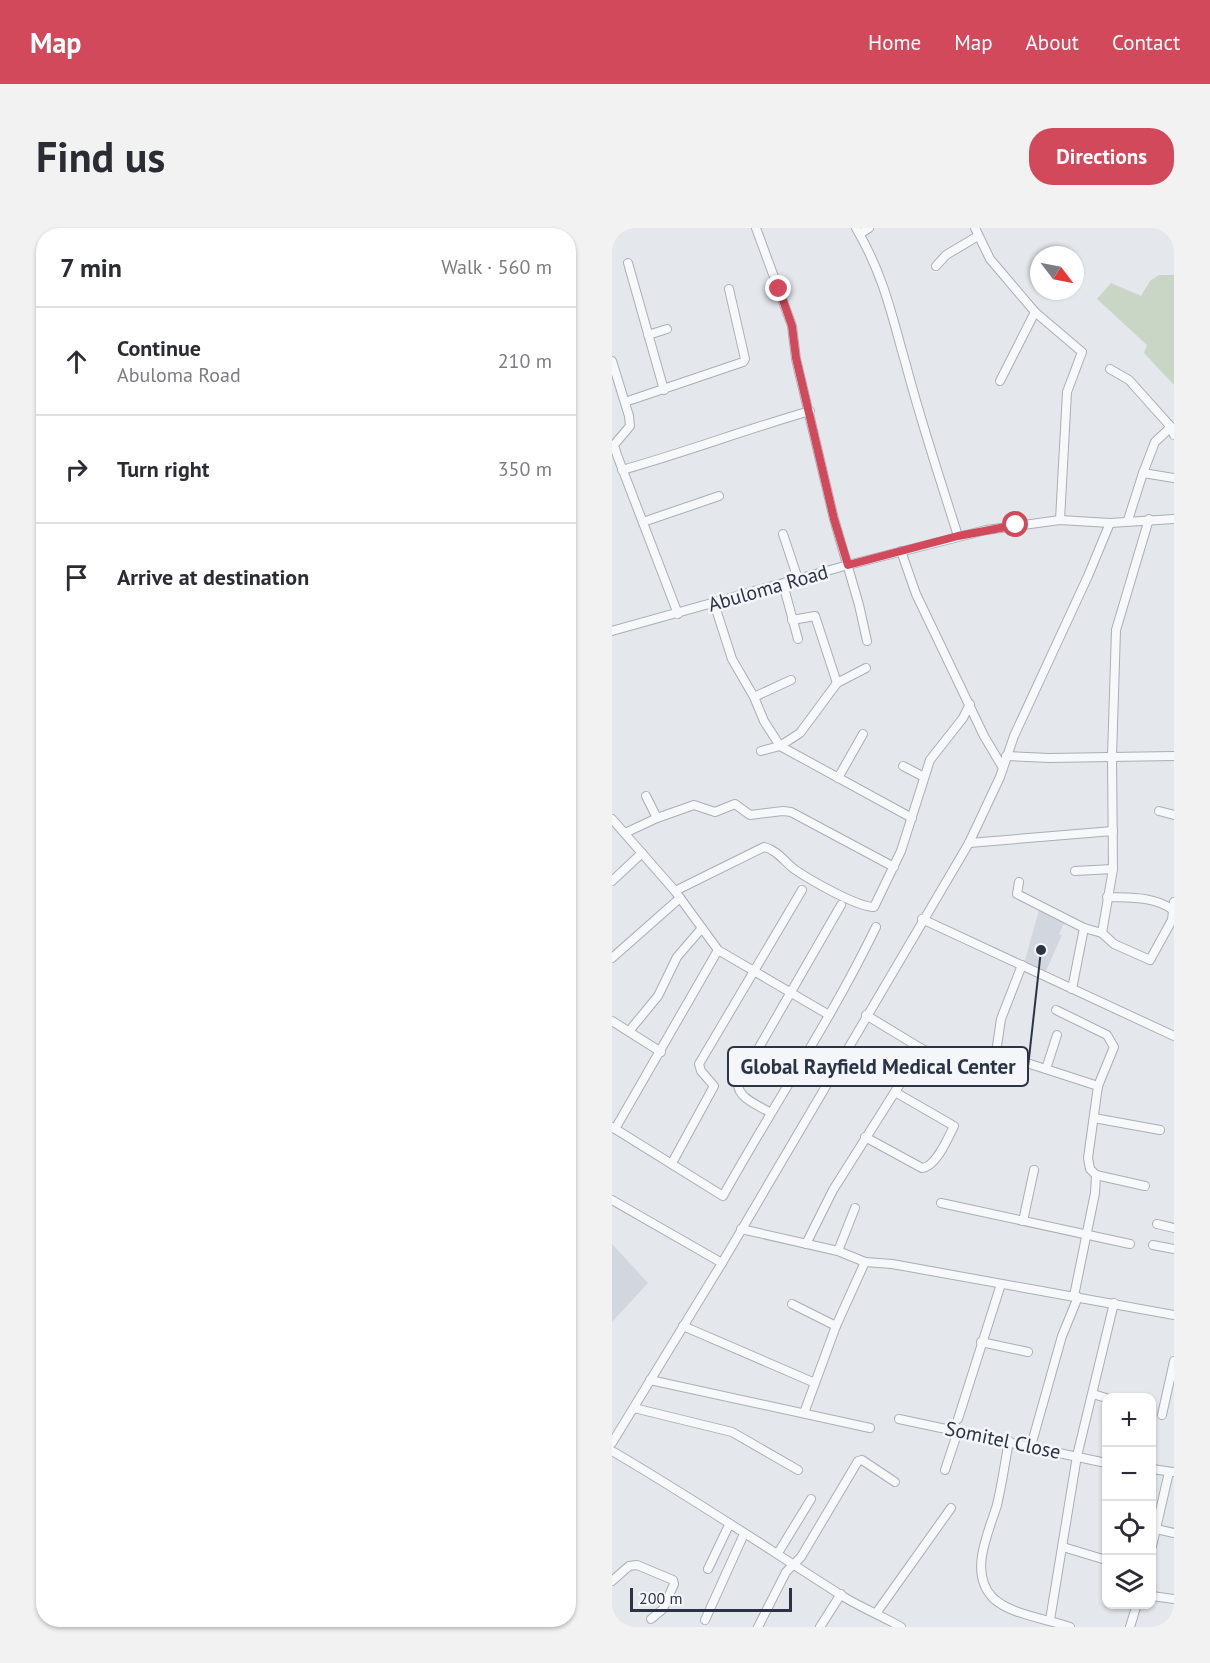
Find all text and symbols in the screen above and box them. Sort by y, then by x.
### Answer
text: Map [30,24,81,61]
text: Home [868,29,921,56]
text: Map [954,29,993,56]
text: About [1026,29,1079,56]
text: Contact [1112,29,1180,56]
button: Directions [1029,128,1174,185]
text: Find us [36,129,165,184]
north arrow [1030,246,1084,300]
text: 7 min [60,251,122,284]
text: Walk · 560 m [441,254,552,280]
route end [765,275,791,301]
text: Continue [117,334,201,362]
icon: ahead [60,345,93,378]
text: 210 m [498,348,552,374]
text: Abuloma Road [117,362,241,388]
icon: right [60,453,93,486]
text: Turn right [117,455,209,483]
text: 350 m [498,456,552,482]
route start [1002,511,1028,537]
street label: Abuloma Road [705,558,831,618]
icon: arrive [60,561,93,594]
text: Arrive at destination [117,563,309,591]
callout: Global Rayfield Medical Center [728,1047,1028,1086]
text: Global Rayfield Medical Center [740,1053,1016,1080]
map controls [1102,1393,1156,1609]
button: + [1102,1393,1156,1447]
street label: Somitel Close [943,1415,1063,1465]
button: − [1102,1447,1156,1501]
button: locate [1102,1501,1156,1555]
button: layers [1102,1555,1156,1609]
scale bar [630,1585,792,1612]
text: 200 m [639,1588,682,1608]

